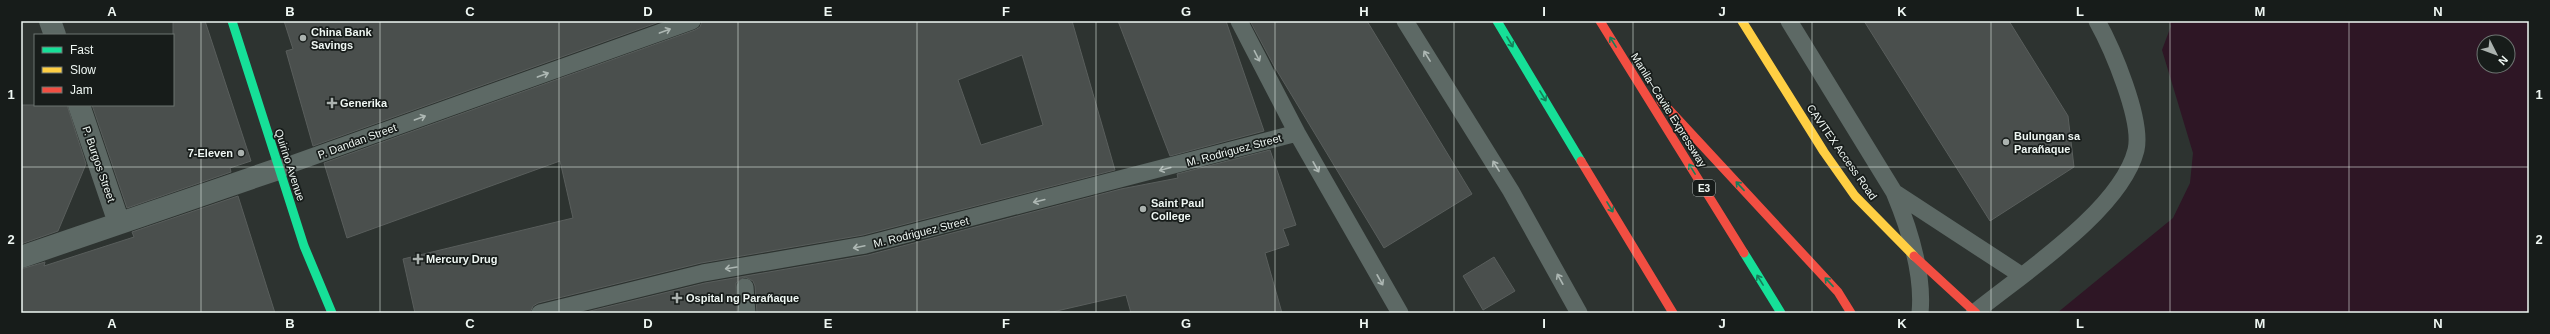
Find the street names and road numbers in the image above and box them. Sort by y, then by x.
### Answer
street label: Manila–Cavite Expressway [1629,51,1709,170]
street label: CAVITEX Access Road [1805,102,1879,202]
street label: P. Dandan Street [316,121,398,161]
street label: P. Burgos Street [80,125,118,203]
street label: Quirino Avenue [273,127,307,203]
street label: M. Rodriguez Street [1185,132,1283,168]
road number: E3 [1693,180,1715,196]
street label: M. Rodriguez Street [872,214,970,250]

